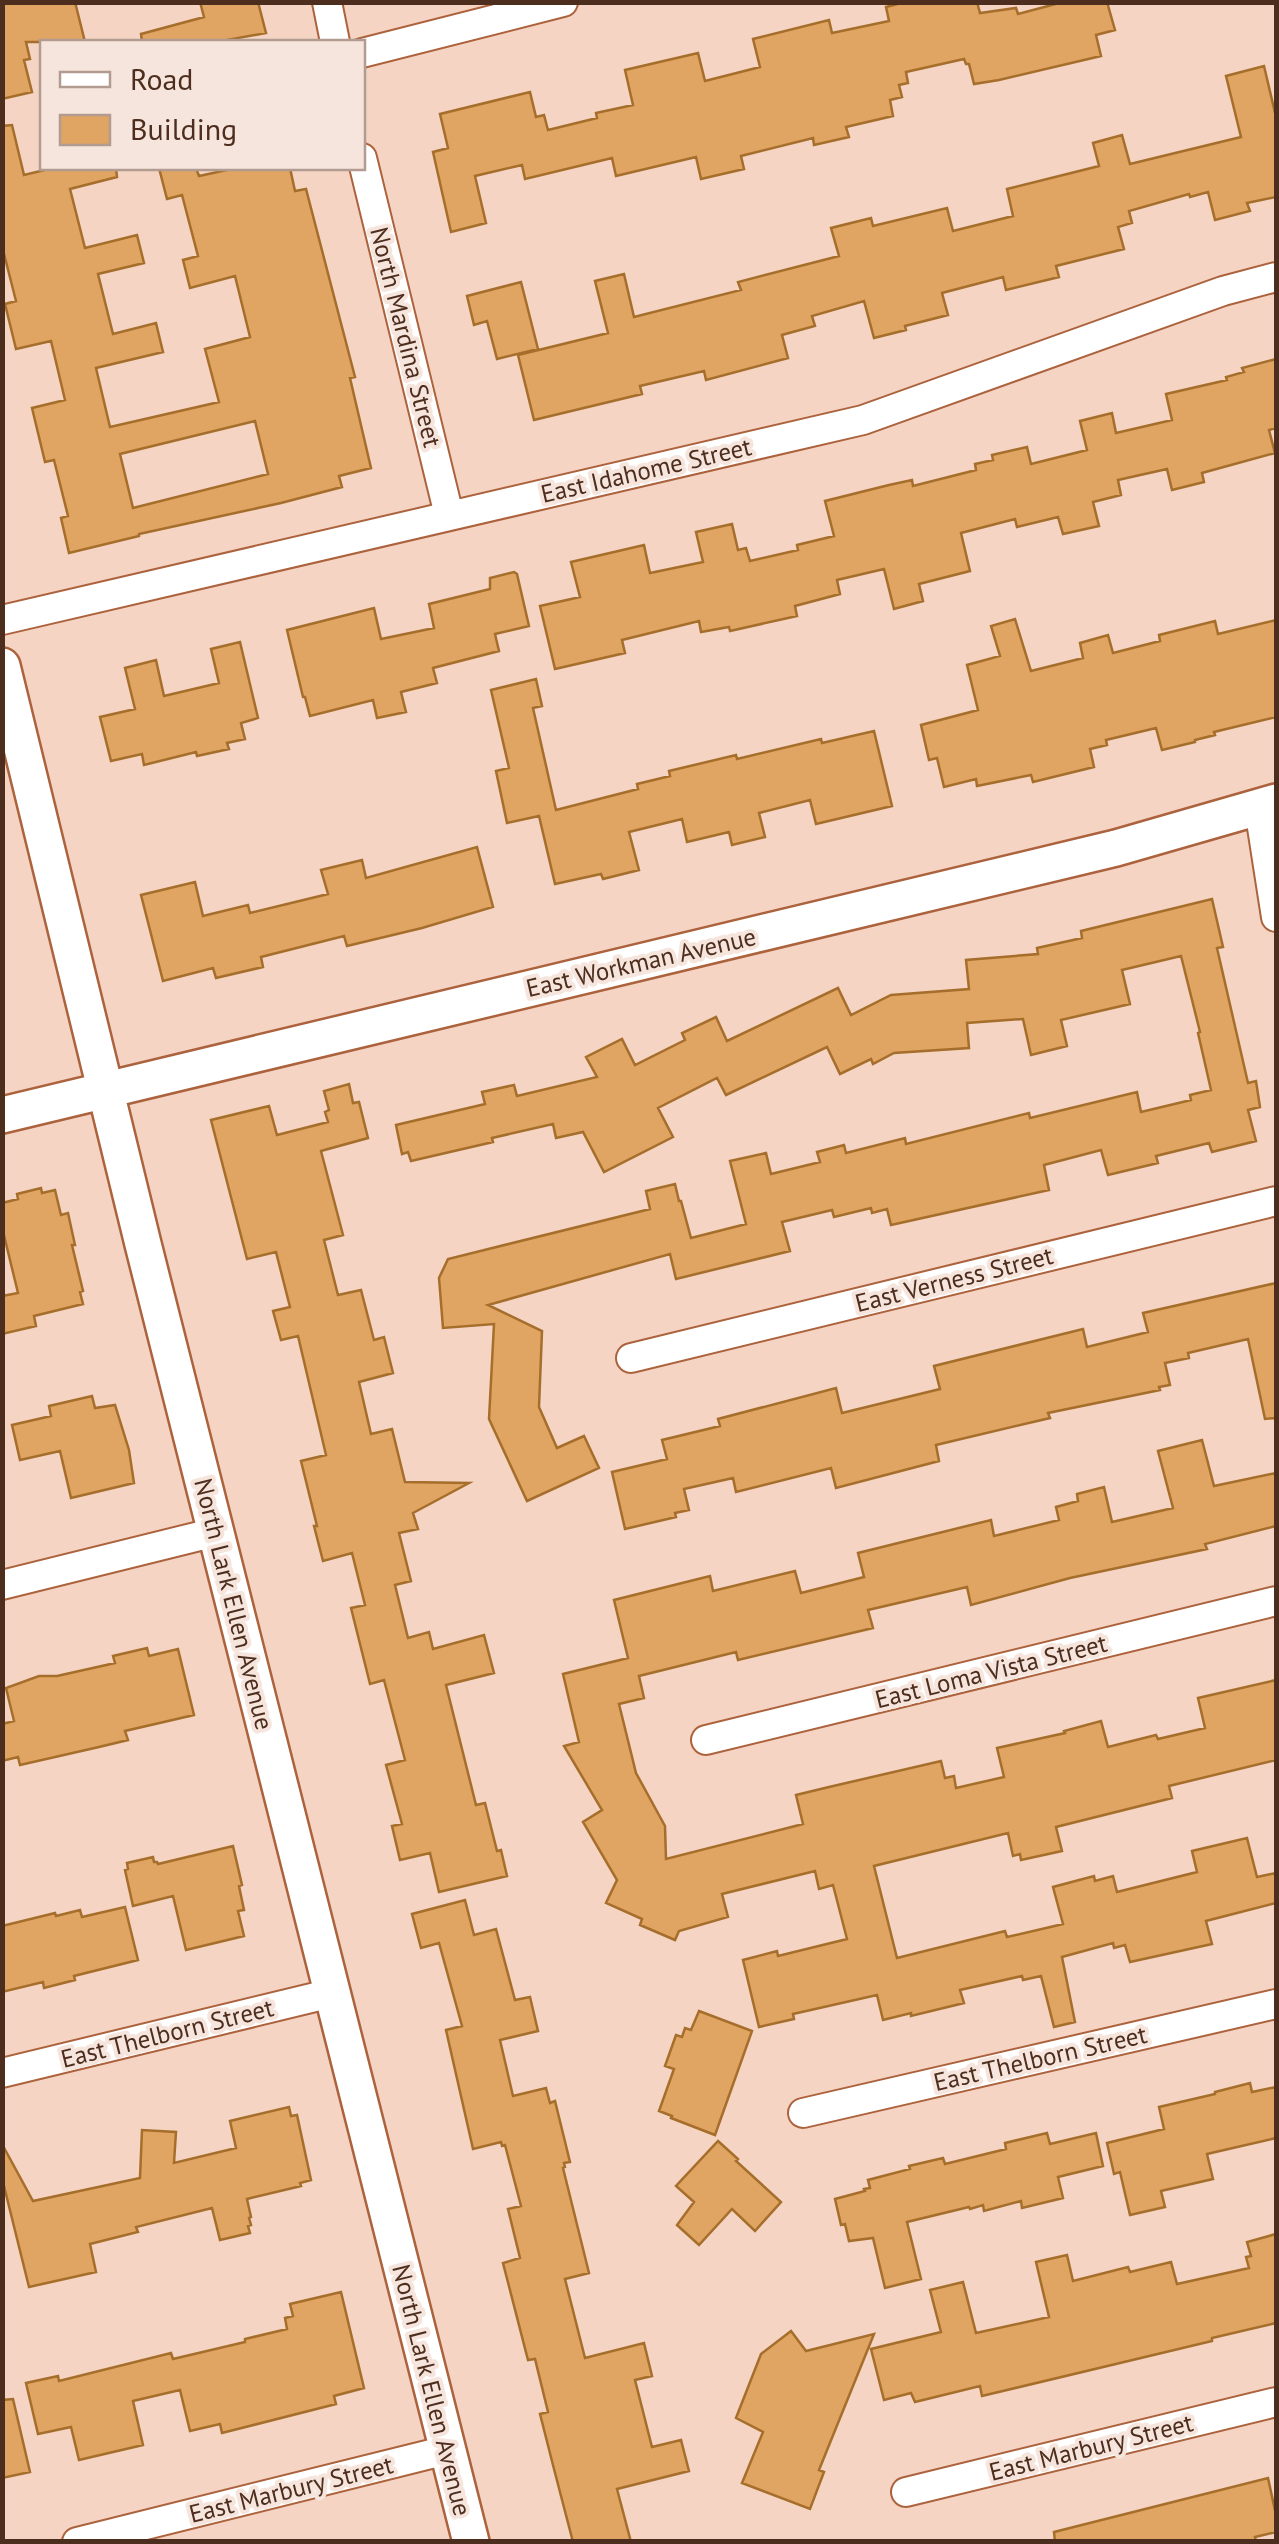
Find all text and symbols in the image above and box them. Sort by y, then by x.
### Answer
legend [40,40,365,170]
text: Road [130,59,194,98]
text: Building [130,109,237,148]
street label: North Mardina Street [363,224,449,451]
street label: East Idahome Street [538,430,755,510]
street label: East Workman Avenue [523,920,759,1004]
street label: East Verness Street [852,1239,1057,1319]
street label: North Lark Ellen Avenue [187,1475,281,1733]
street label: East Loma Vista Street [872,1627,1111,1715]
street label: East Thelborn Street [57,1991,277,2075]
street label: East Thelborn Street [930,2018,1150,2098]
street label: North Lark Ellen Avenue [385,2261,479,2519]
street label: East Marbury Street [986,2406,1197,2488]
street label: East Marbury Street [186,2448,397,2530]

